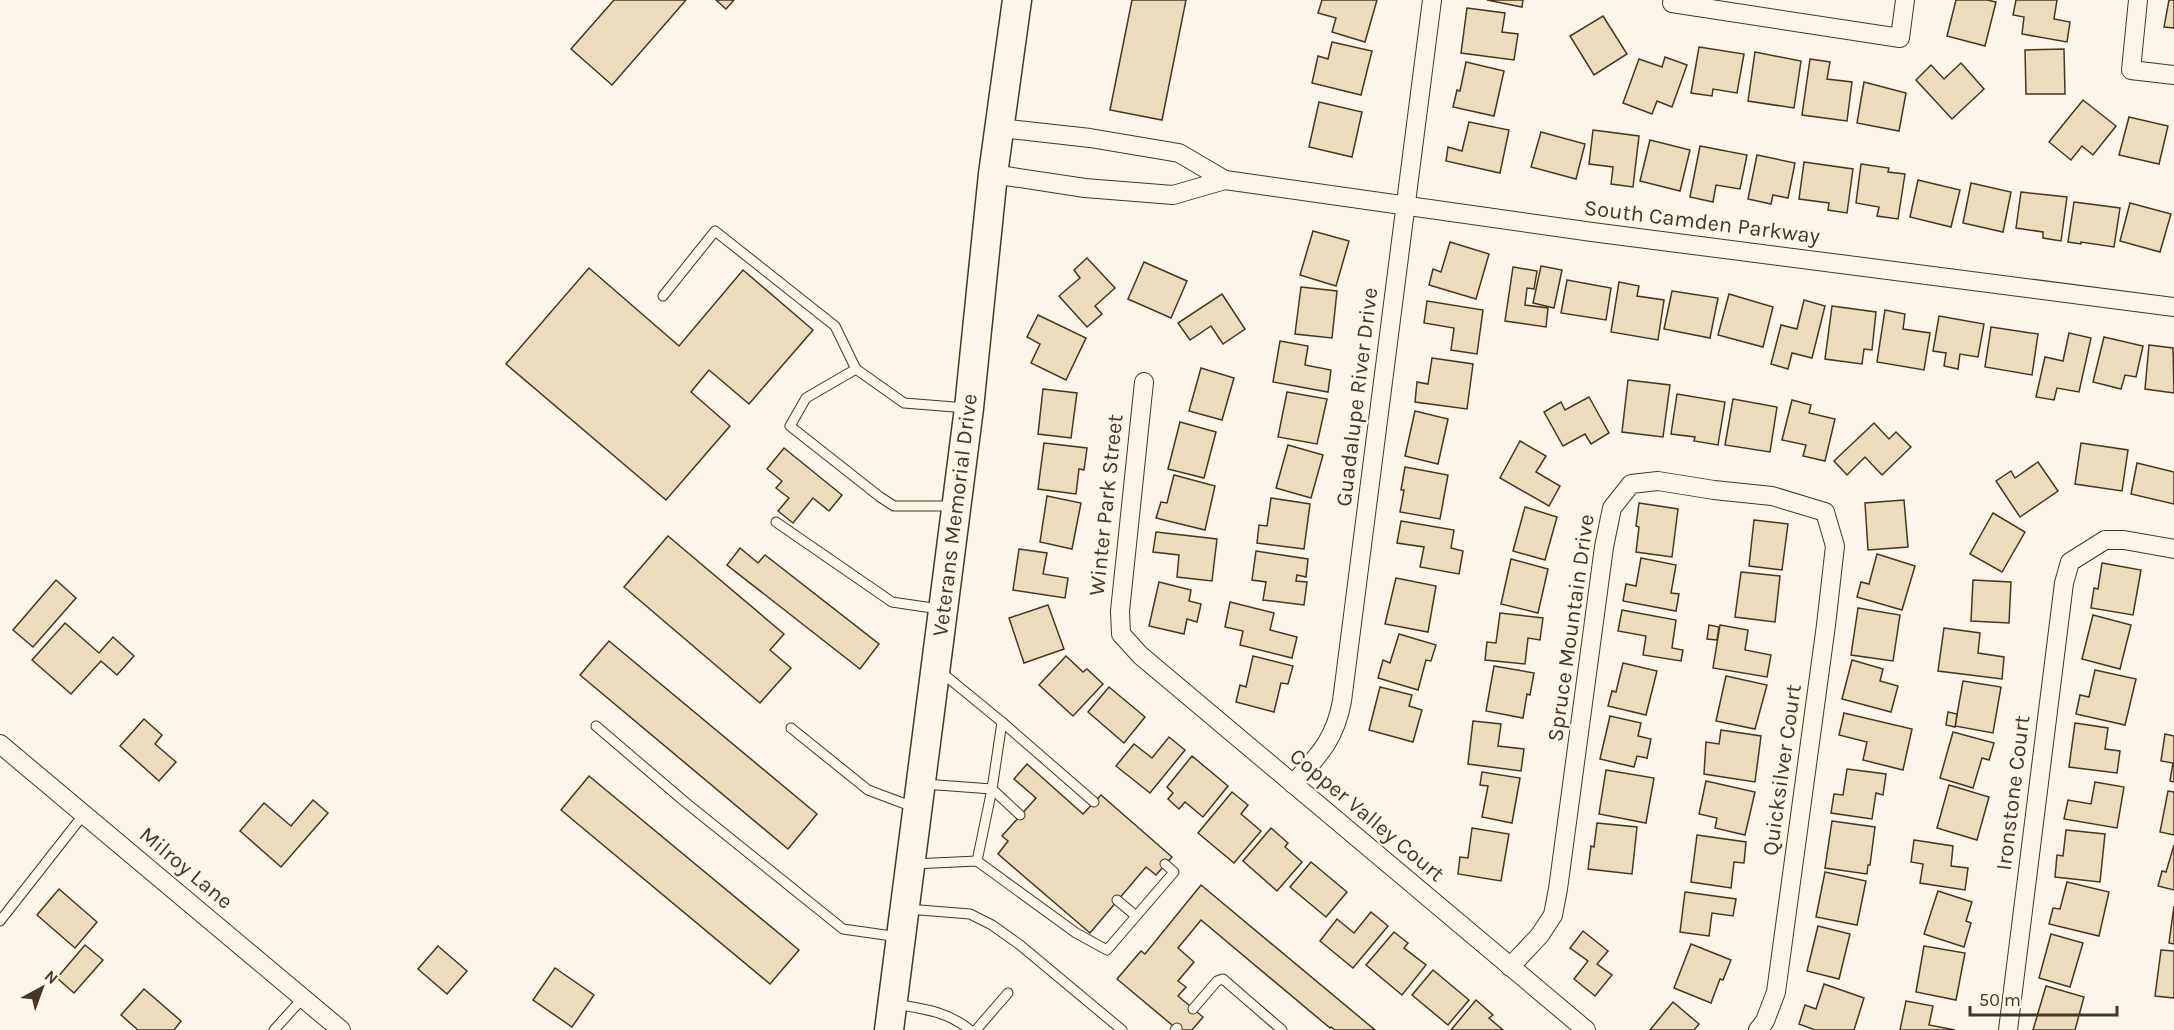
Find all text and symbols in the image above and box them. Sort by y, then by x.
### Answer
street label: South Camden Parkway [1583,195,1821,249]
street label: Guadalupe River Drive [1331,286,1383,508]
street label: Veterans Memorial Drive [927,392,983,638]
street label: Winter Park Street [1084,413,1128,597]
street label: Spruce Mountain Drive [1542,513,1600,743]
street label: Quicksilver Court [1757,683,1807,857]
street label: Ironstone Court [1991,714,2035,872]
street label: Copper Valley Court [1284,743,1450,887]
street label: Milroy Lane [134,821,238,915]
north arrow [12,958,72,1018]
text: N [41,966,62,988]
scale bar [1970,979,2117,1017]
text: 50 m [1979,989,2021,1011]

